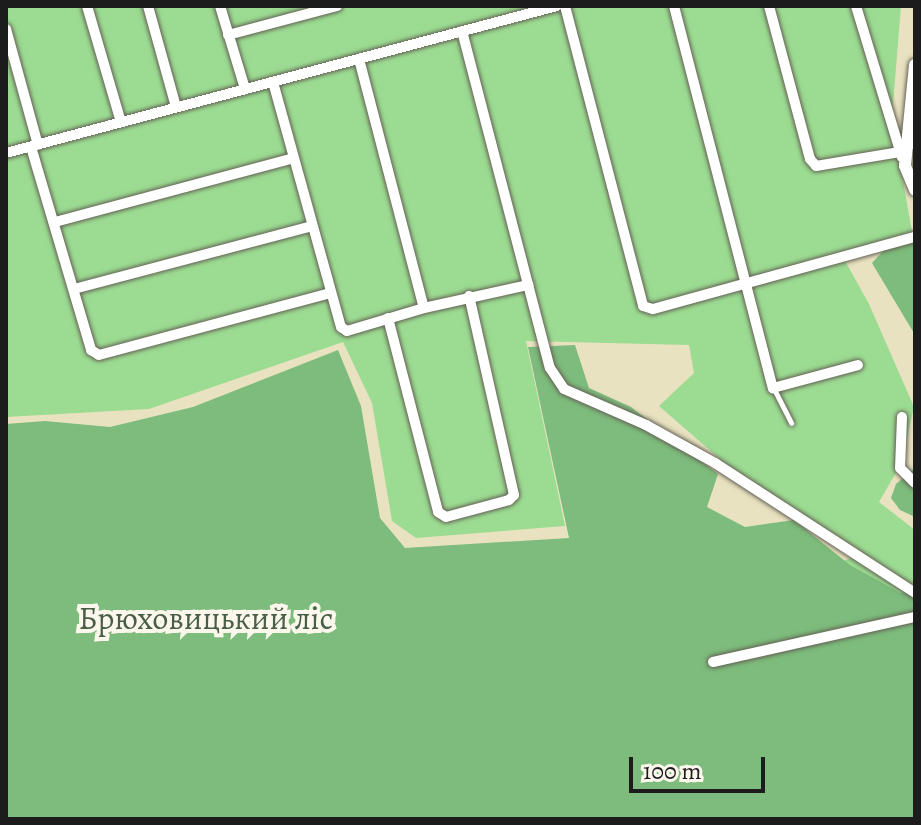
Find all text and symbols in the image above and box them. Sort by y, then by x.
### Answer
park label: Брюховицький ліс [79,599,333,637]
scale bar [633,741,769,791]
text: 100 m [643,755,702,787]

